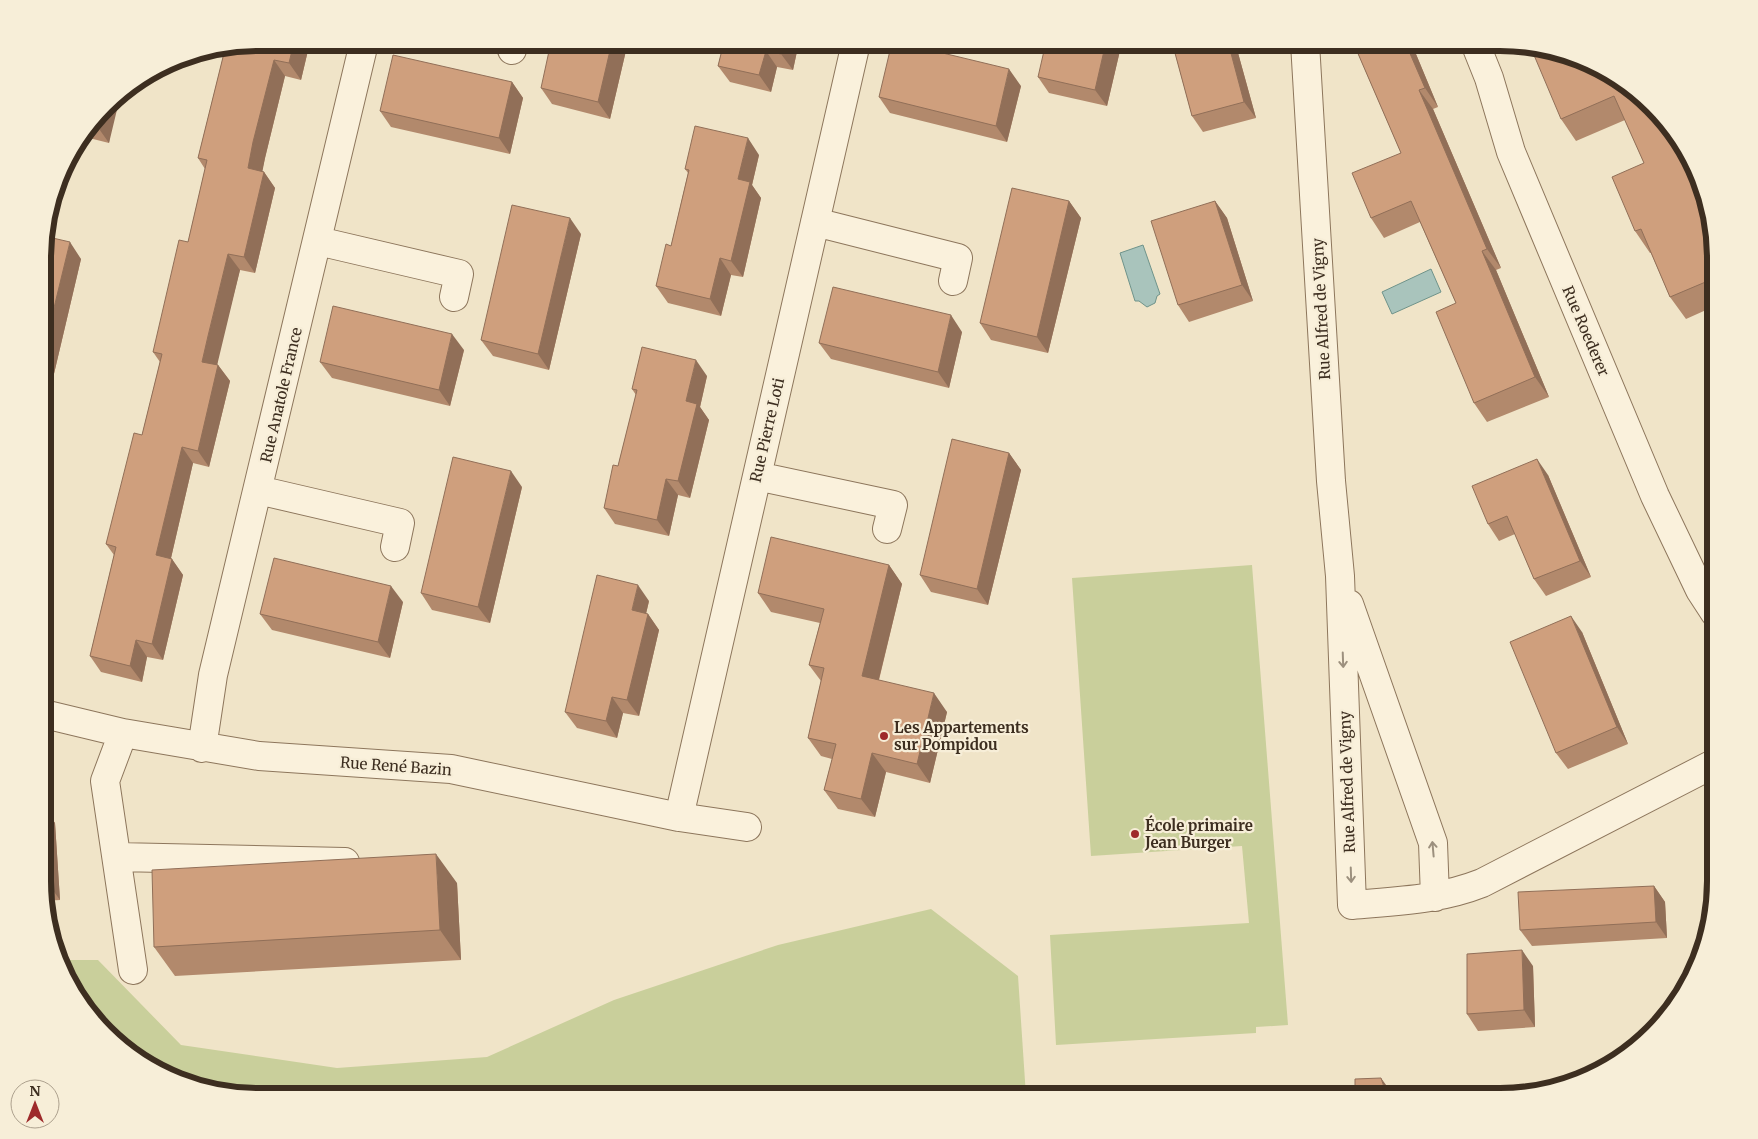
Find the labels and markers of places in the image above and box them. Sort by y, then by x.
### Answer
place label: Les Appartements sur Pompidou [894,718,1029,754]
marker: Les Appartements sur Pompidou [878,730,890,742]
place label: École primaire Jean Burger [1144,815,1253,852]
marker: École primaire Jean Burger [1129,828,1141,840]

